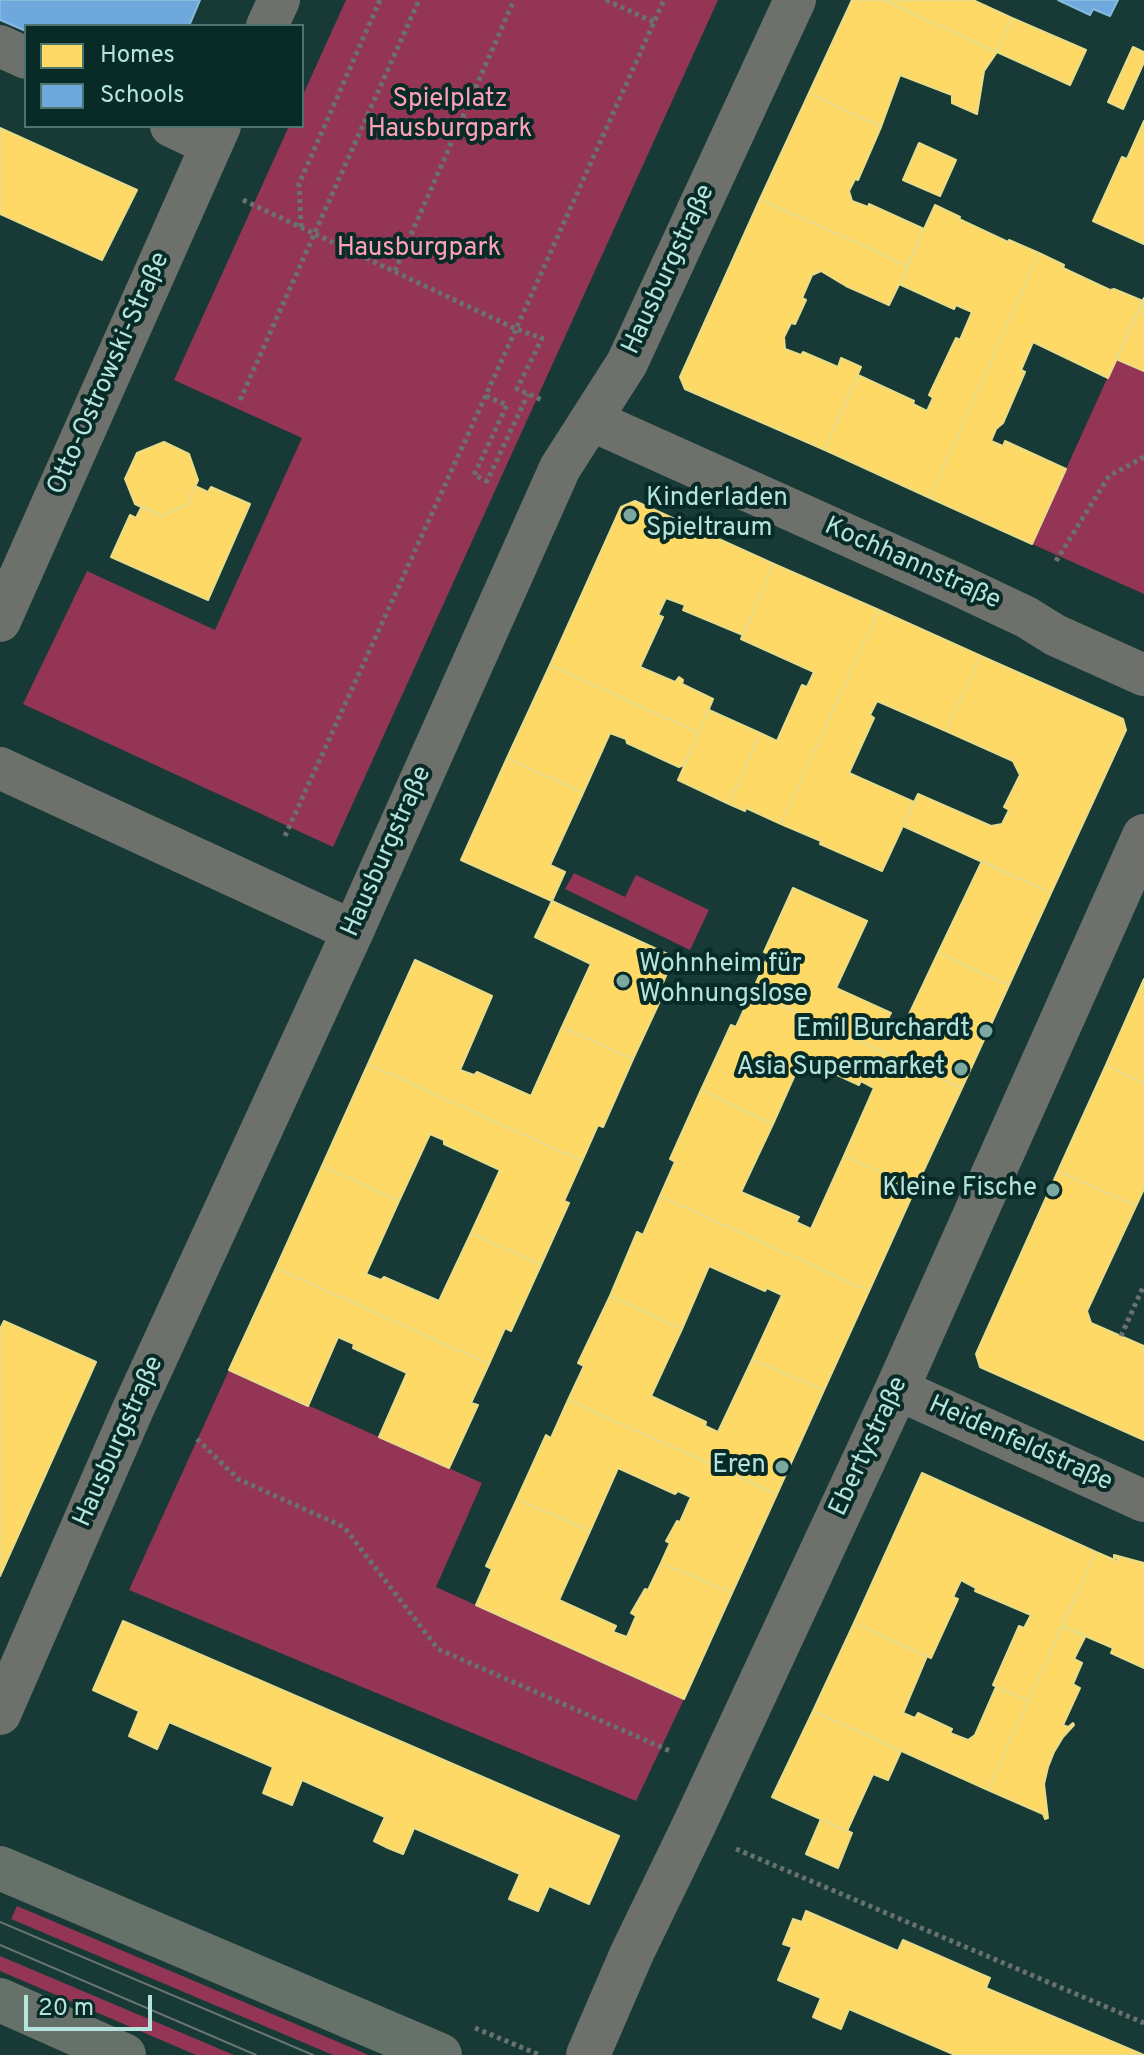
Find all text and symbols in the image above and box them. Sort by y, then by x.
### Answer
legend [24,24,304,128]
text: Homes [100,41,175,71]
text: Schools [100,81,185,111]
park label: Spielplatz Hausburgpark [368,85,532,146]
street label: Hausburgstraße [617,180,723,360]
park label: Hausburgpark [337,234,501,266]
street label: Otto-Ostrowski-Straße [42,248,178,500]
place label: Kinderladen Spieltraum [646,484,788,546]
marker: Kinderladen Spieltraum [621,506,639,524]
street label: Kochhannstraße [819,512,1005,618]
street label: Hausburgstraße [336,762,440,942]
place label: Wohnheim für Wohnungslose [639,950,808,1012]
marker: Wohnheim für Wohnungslose [614,972,632,990]
place label: Emil Burchardt [796,1015,970,1047]
marker: Emil Burchardt [977,1022,995,1040]
place label: Asia Supermarket [736,1053,945,1085]
marker: Asia Supermarket [952,1060,970,1078]
place label: Kleine Fische [882,1174,1037,1206]
marker: Kleine Fische [1044,1181,1062,1199]
street label: Hausburgstraße [68,1352,172,1532]
street label: Ebertystraße [824,1372,916,1522]
street label: Heidenfeldstraße [923,1390,1117,1500]
place label: Eren [712,1451,766,1483]
marker: Eren [773,1458,791,1476]
scale bar [28,1979,156,2029]
text: 20 m [38,1994,94,2024]

